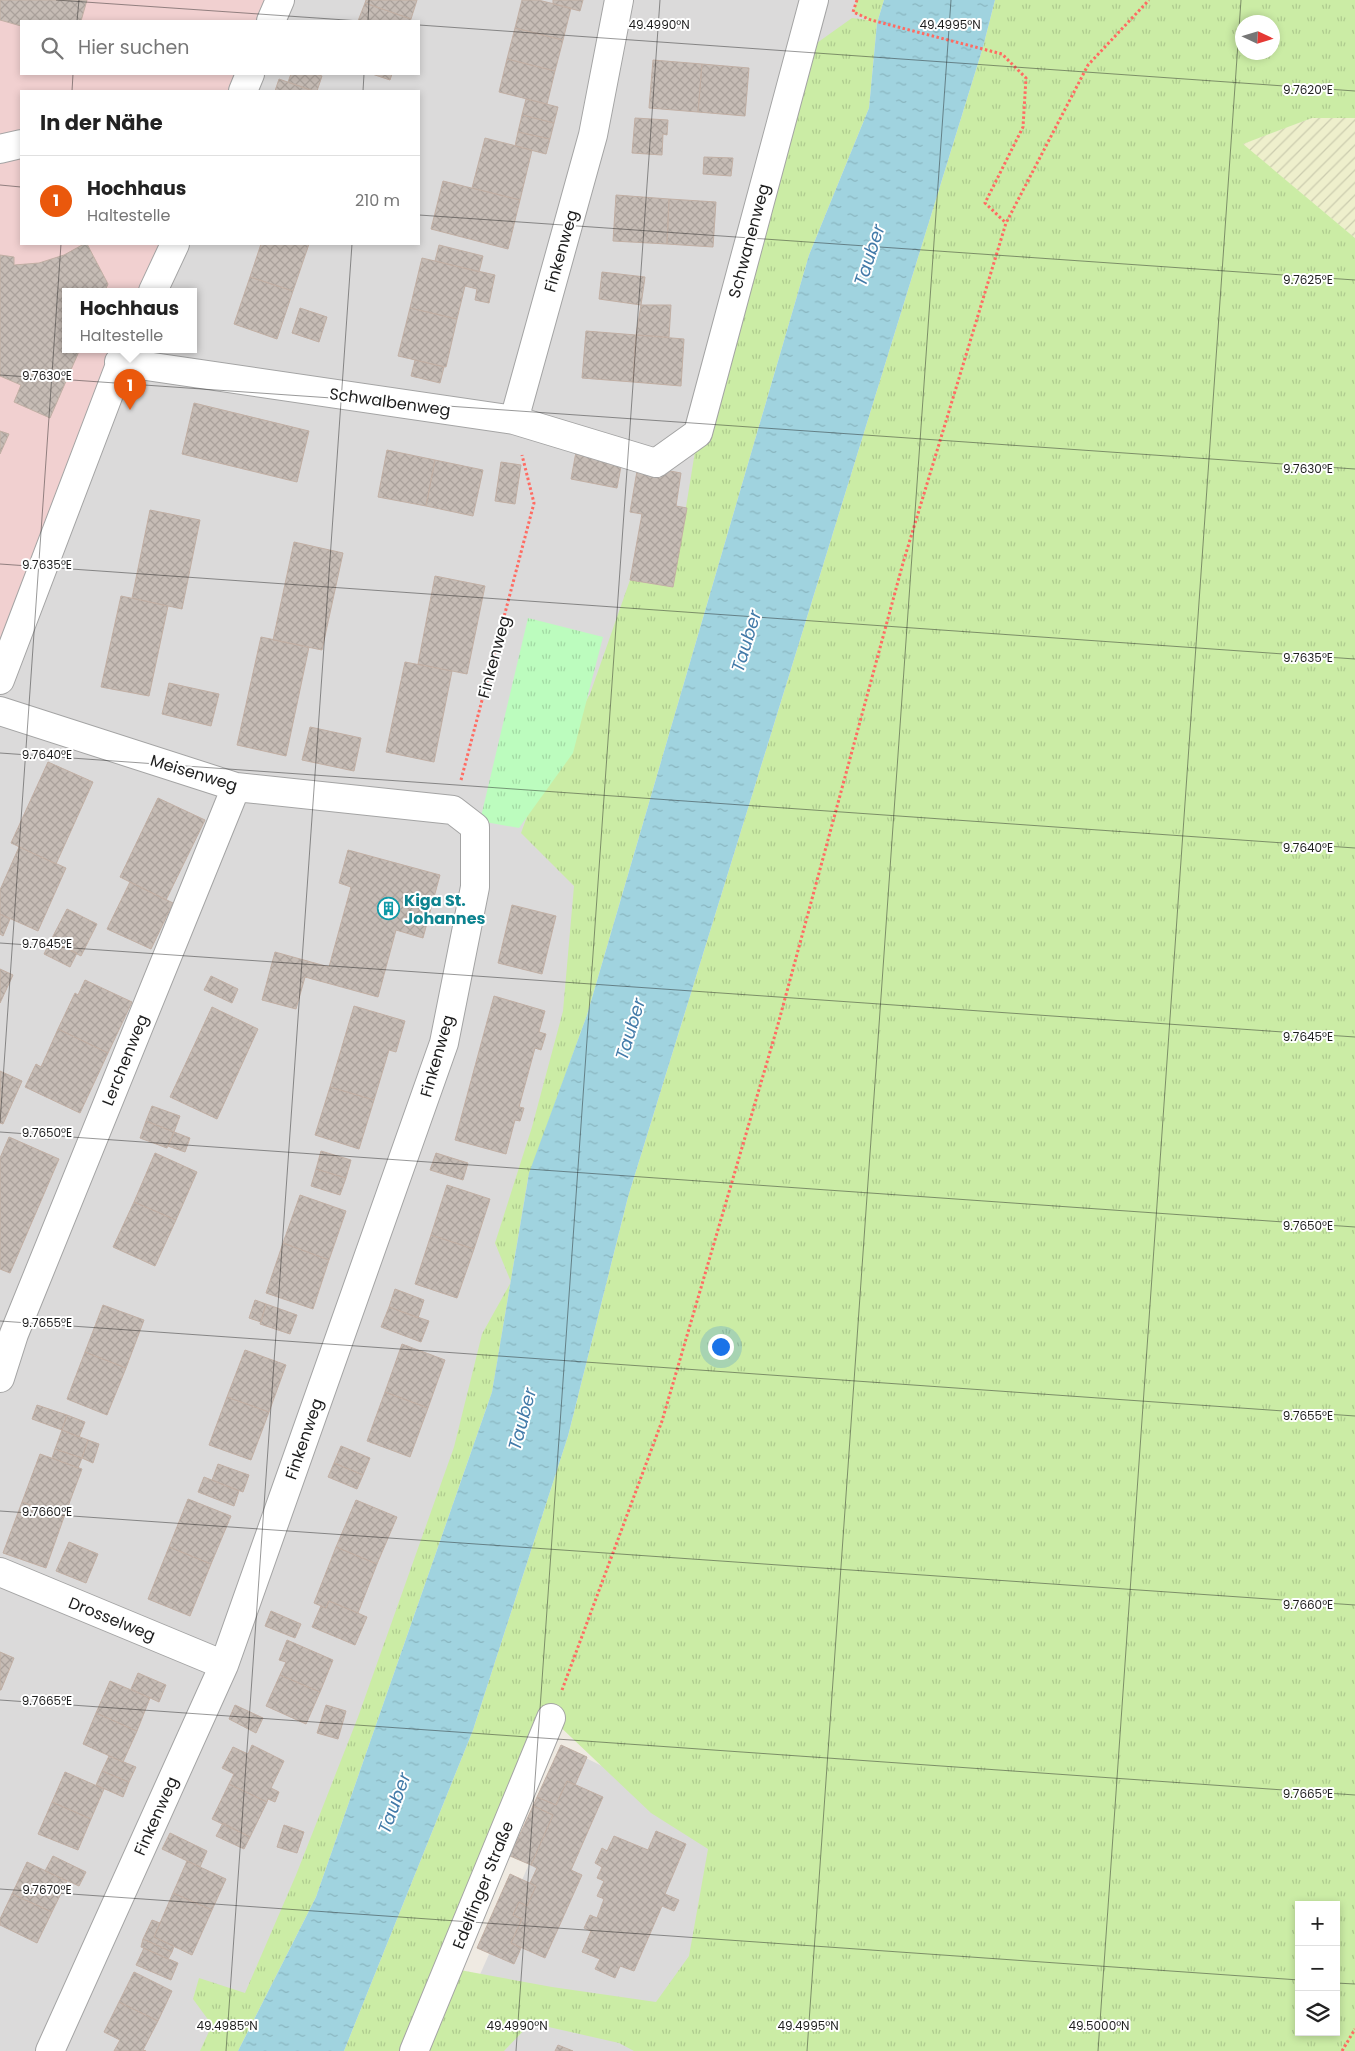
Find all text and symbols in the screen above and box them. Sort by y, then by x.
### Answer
north arrow [1235,15,1280,60]
text: 49.4990°N [628,16,690,33]
text: 49.4995°N [919,16,981,33]
search box [20,20,420,75]
icon: search [38,34,66,62]
text: Hier suchen [78,34,189,61]
text: 9.7620°E [1283,81,1333,98]
text: In der Nähe [40,108,163,137]
text: Hochhaus [87,175,186,202]
street label: Schwanenweg [723,181,775,301]
text: 1 [53,189,59,212]
text: 210 m [355,189,400,212]
text: Haltestelle [87,204,170,227]
street label: Finkenweg [538,207,584,295]
water label: Tauber [847,220,891,289]
text: 9.7625°E [1283,271,1333,288]
popup [62,288,197,353]
text: Hochhaus [80,295,179,322]
text: Haltestelle [80,324,163,347]
text: 9.7630°E [22,367,72,384]
pin: 1 [114,369,146,410]
street label: Schwalbenweg [328,382,452,422]
text: 9.7630°E [1283,460,1333,477]
text: 9.7635°E [22,556,72,573]
water label: Tauber [725,606,768,675]
street label: Finkenweg [472,613,516,701]
text: 9.7635°E [1283,649,1333,666]
text: 9.7640°E [22,746,72,763]
street label: Meisenweg [148,749,240,797]
text: 9.7640°E [1283,839,1333,856]
place label: Kiga St. Johannes [404,889,486,930]
building icon: Kiga St. Johannes [376,897,400,921]
text: 9.7645°E [22,935,72,952]
water label: Tauber [609,994,652,1063]
street label: Lerchenweg [96,1011,154,1109]
street label: Finkenweg [414,1012,460,1100]
text: 9.7645°E [1283,1028,1333,1045]
text: 9.7650°E [22,1124,72,1141]
text: 9.7650°E [1283,1217,1333,1234]
text: 9.7655°E [22,1314,72,1331]
your location [708,1334,734,1360]
water label: Tauber [502,1384,543,1453]
street label: Finkenweg [279,1395,329,1483]
text: 9.7655°E [1283,1407,1333,1424]
text: 9.7660°E [22,1503,72,1520]
street label: Drosselweg [65,1591,159,1647]
text: 9.7660°E [1283,1596,1333,1613]
text: 9.7665°E [22,1692,72,1709]
water label: Tauber [371,1768,417,1837]
street label: Finkenweg [128,1773,184,1859]
text: 9.7665°E [1283,1785,1333,1802]
street label: Edelfinger Straße [447,1818,519,1952]
text: 9.7670°E [22,1881,72,1898]
map controls [1295,1901,1340,2036]
button: + [1295,1901,1340,1946]
button: − [1295,1946,1340,1991]
button: layers [1295,1991,1340,2036]
text: 49.4985°N [196,2017,258,2034]
text: 49.4990°N [486,2017,548,2034]
text: 49.4995°N [777,2017,839,2034]
text: 49.5000°N [1068,2017,1130,2034]

